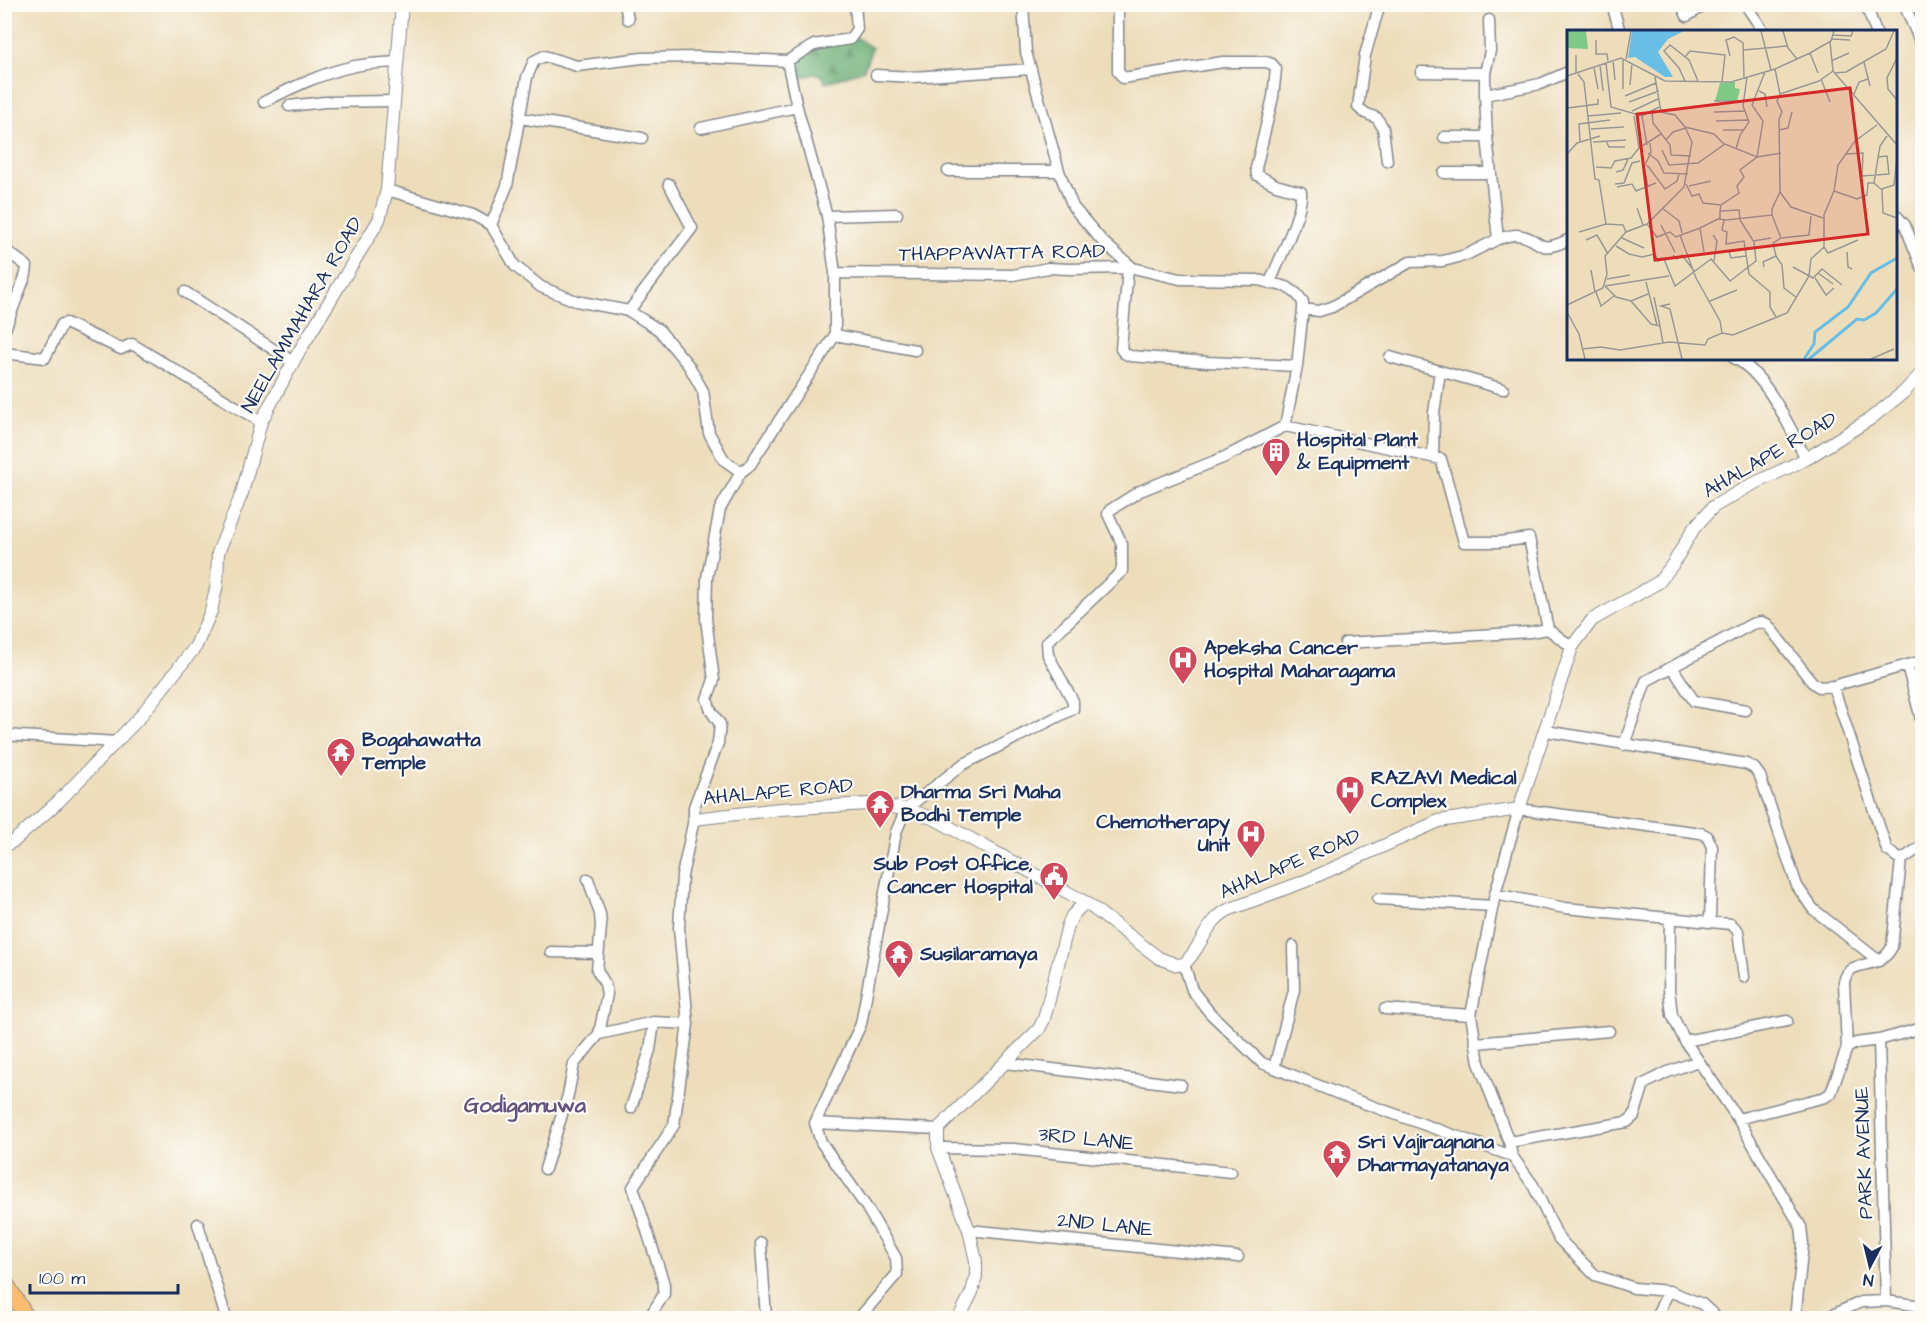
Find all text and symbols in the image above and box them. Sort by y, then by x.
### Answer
inset map [1567,30,1897,360]
street label: NEELAMMAHARA ROAD [234,212,370,418]
street label: THAPPAWATTA ROAD [899,237,1106,269]
street label: AHALAPE ROAD [1698,405,1842,505]
place label: Hospital Plant & Equipment [1296,426,1419,477]
building icon: Hospital Plant & Equipment [1260,436,1292,478]
place label: Apeksha Cancer Hospital Maharagama [1204,634,1396,686]
hospital icon: Apeksha Cancer Hospital Maharagama [1167,644,1199,686]
place label: Bogahawatta Temple [361,726,482,777]
temple icon: Bogahawatta Temple [325,736,357,778]
place label: RAZAVI Medical Complex [1371,764,1517,815]
street label: AHALAPE ROAD [702,771,854,813]
hospital icon: RAZAVI Medical Complex [1334,774,1366,816]
place label: Dharma Sri Maha Bodhi Temple [901,778,1061,829]
temple icon: Dharma Sri Maha Bodhi Temple [864,788,896,830]
place label: Chemotherapy Unit [1096,808,1231,859]
hospital icon: Chemotherapy Unit [1235,818,1267,860]
street label: AHALAPE ROAD [1215,822,1365,906]
place label: Sub Post Office, Cancer Hospital [872,850,1033,901]
public building icon: Sub Post Office, Cancer Hospital [1038,860,1070,902]
temple icon: Susilaramaya [883,938,915,980]
place label: Susilaramaya [919,940,1038,969]
street label: PARK AVENUE [1848,1086,1880,1220]
district label: Godigamuwa [464,1090,587,1122]
street label: 3RD LANE [1037,1120,1136,1158]
place label: Sri Vajiragnana Dharmayatanaya [1357,1128,1509,1180]
temple icon: Sri Vajiragnana Dharmayatanaya [1321,1138,1353,1180]
street label: 2ND LANE [1056,1206,1154,1244]
north arrow [1840,1236,1900,1296]
scale bar [30,1257,178,1295]
text: 100 m [39,1266,85,1291]
text: N [1862,1268,1875,1291]

